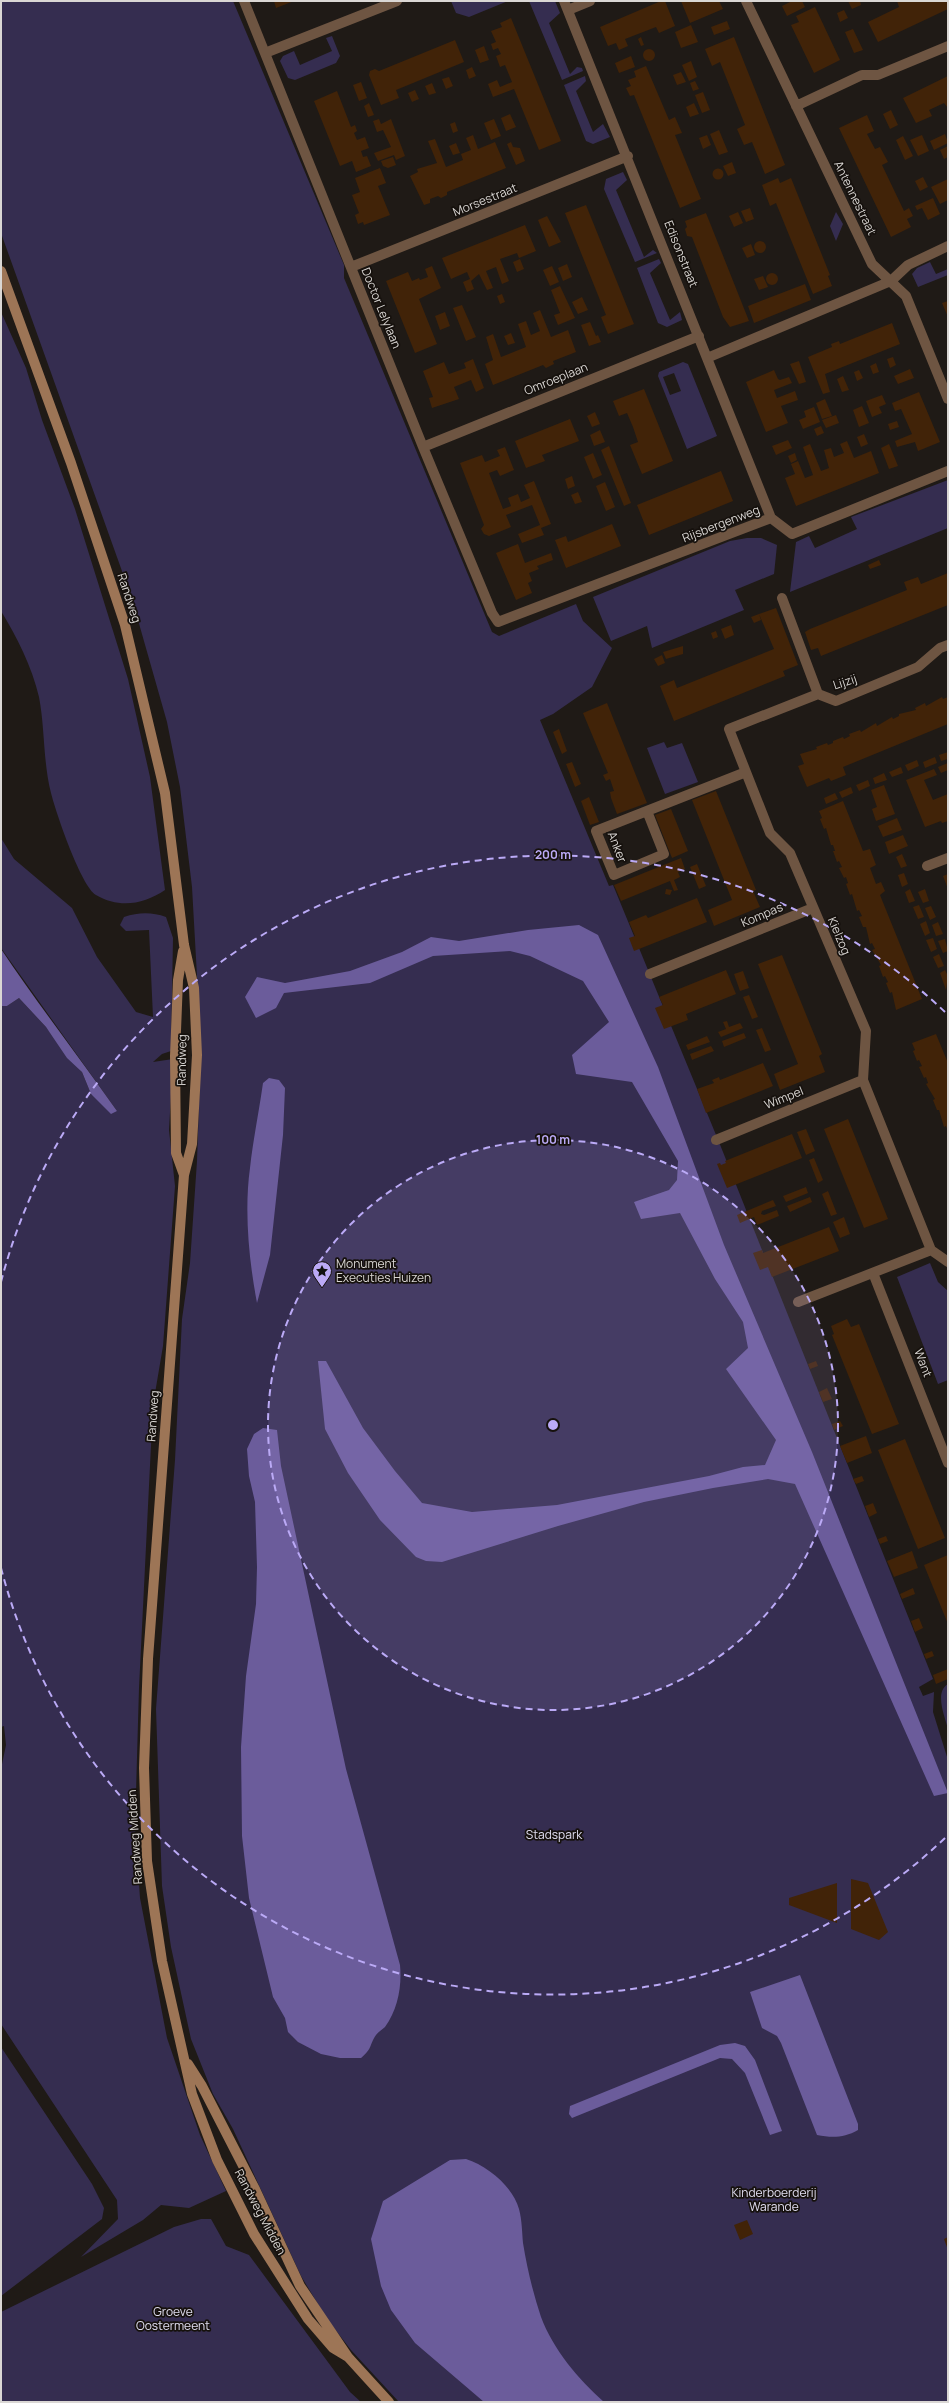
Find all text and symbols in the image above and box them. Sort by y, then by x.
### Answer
street label: Antennestraat [830,158,881,238]
street label: Morsestraat [450,179,520,220]
street label: Edisonstraat [660,218,703,290]
street label: Doctor Lelylaan [358,265,405,351]
street label: Omroeplaan [521,358,590,399]
street label: Rijsbergenweg [679,501,762,546]
street label: Randweg [113,571,146,625]
street label: Lijzij [831,670,859,693]
street label: Anker [604,829,631,865]
text: 200 m [535,846,571,863]
street label: Kompas [738,898,785,931]
street label: Kielzog [824,914,855,957]
street label: Randweg [173,1034,190,1086]
street label: Wimpel [762,1082,806,1113]
text: 100 m [536,1131,570,1148]
place label: Monument Executies Huizen [336,1255,431,1286]
place icon: Monument Executies Huizen [311,1260,333,1288]
street label: Want [910,1346,937,1380]
street label: Randweg [142,1390,163,1442]
centre of rings [546,1418,560,1432]
street label: Randweg Midden [123,1789,146,1885]
park label: Stadspark [526,1826,583,1843]
street label: Randweg Midden [231,2166,290,2258]
park label: Kinderboerderij Warande [731,2184,817,2215]
park label: Groeve Oostermeent [136,2303,210,2334]

